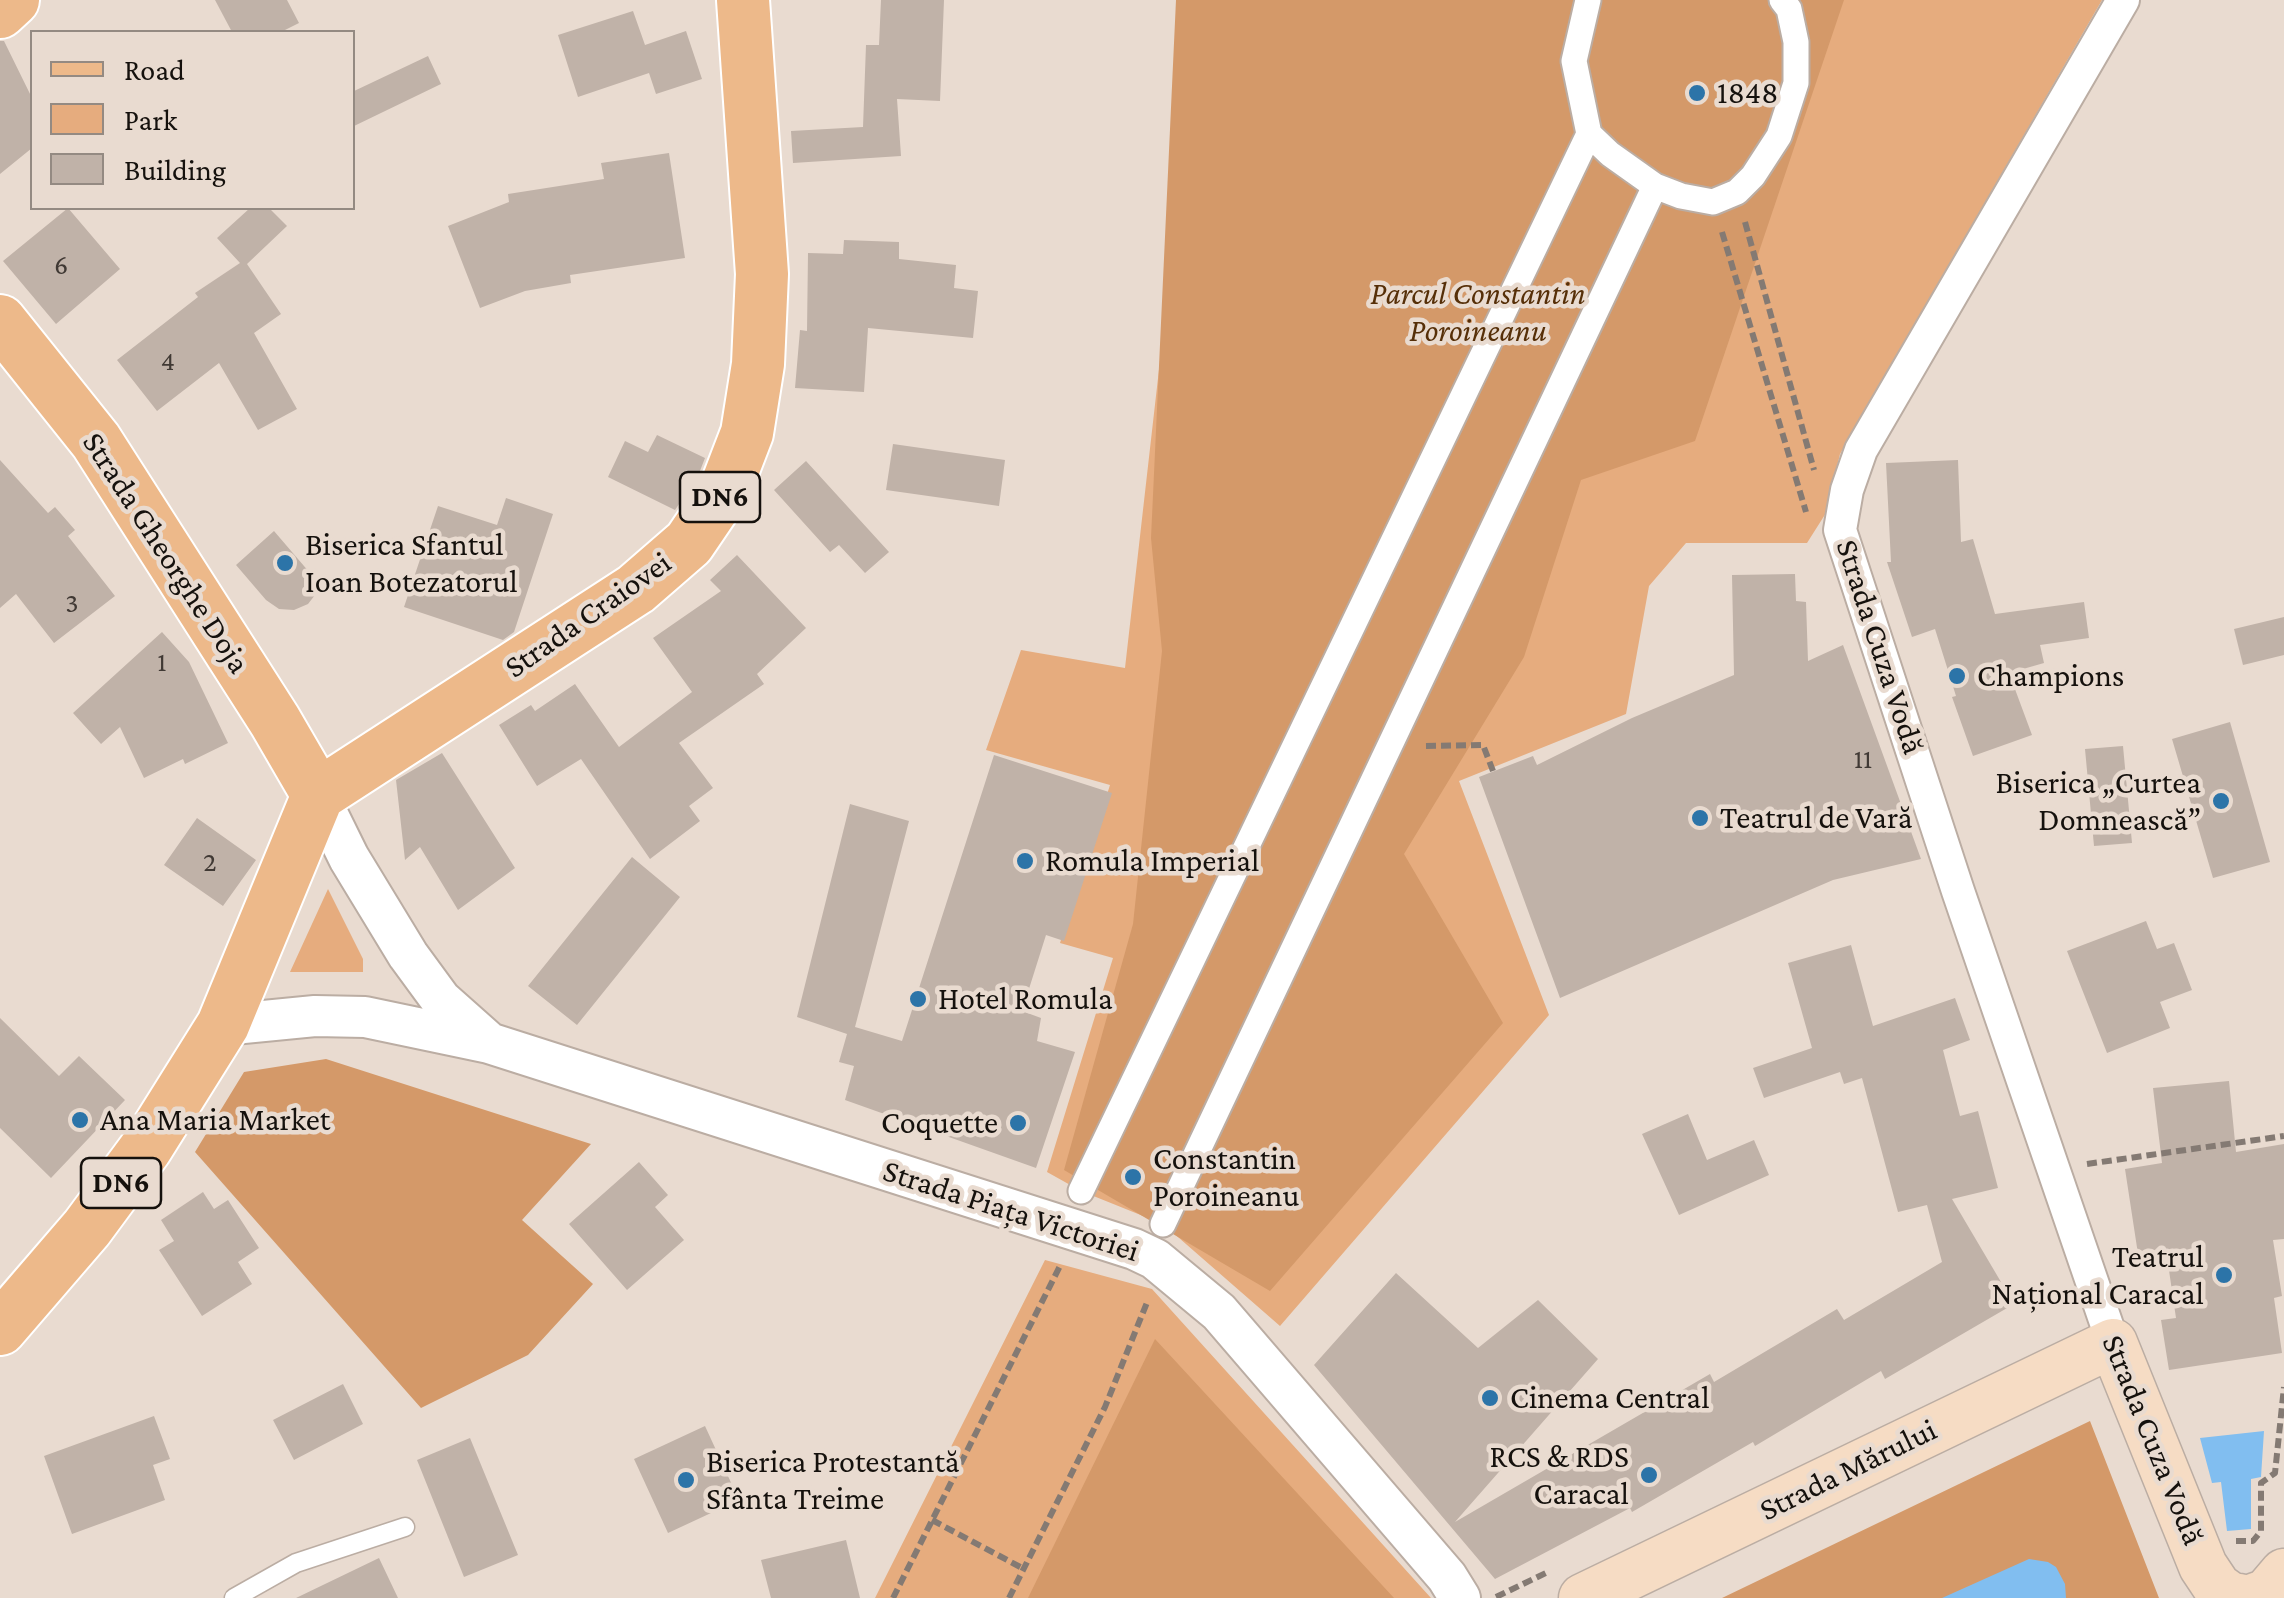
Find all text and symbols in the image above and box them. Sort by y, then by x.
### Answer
legend [30,30,355,210]
text: Road [124,53,185,86]
place label: 1848 [1717,74,1778,112]
marker: 1848 [1686,82,1708,104]
text: Park [124,103,177,136]
text: Building [124,153,226,186]
house number: 6 [54,248,68,282]
park label: Parcul Constantin Poroineanu [1370,275,1586,350]
house number: 4 [161,344,175,378]
street label: Strada Gheorghe Doja [74,425,258,681]
road number: DN6 [680,472,760,522]
place label: Biserica Sfantul Ioan Botezatorul [305,526,518,601]
street label: Strada Cuza Vodă [1827,535,1933,759]
street label: Strada Craiovei [497,544,679,686]
marker: Biserica Sfantul Ioan Botezatorul [274,552,296,574]
house number: 3 [65,586,79,620]
house number: 1 [157,645,167,679]
place label: Champions [1977,657,2124,695]
marker: Champions [1946,665,1968,687]
house number: 11 [1854,742,1872,776]
place label: Biserica „Curtea Domnească” [1996,764,2201,839]
marker: Biserica „Curtea Domnească” [2210,790,2232,812]
place label: Teatrul de Vară [1720,799,1912,837]
marker: Teatrul de Vară [1689,807,1711,829]
place label: Romula Imperial [1045,842,1259,880]
house number: 2 [203,845,217,879]
marker: Romula Imperial [1014,850,1036,872]
place label: Hotel Romula [938,980,1113,1018]
marker: Hotel Romula [907,988,929,1010]
place label: Ana Maria Market [100,1101,330,1139]
place label: Coquette [881,1104,998,1142]
marker: Ana Maria Market [69,1109,91,1131]
marker: Coquette [1007,1112,1029,1134]
place label: Constantin Poroineanu [1153,1140,1299,1215]
street label: Strada Piața Victoriei [878,1151,1144,1271]
road number: DN6 [81,1158,161,1208]
marker: Constantin Poroineanu [1122,1166,1144,1188]
place label: Teatrul Național Caracal [1992,1238,2204,1313]
marker: Teatrul Național Caracal [2213,1264,2235,1286]
street label: Strada Cuza Vodă [2093,1329,2213,1551]
place label: Cinema Central [1510,1379,1710,1417]
marker: Cinema Central [1479,1387,1501,1409]
street label: Strada Mărului [1753,1411,1943,1529]
place label: RCS & RDS Caracal [1489,1438,1629,1513]
place label: Biserica Protestantă Sfânta Treime [706,1443,960,1518]
marker: RCS & RDS Caracal [1638,1464,1660,1486]
marker: Biserica Protestantă Sfânta Treime [675,1469,697,1491]

